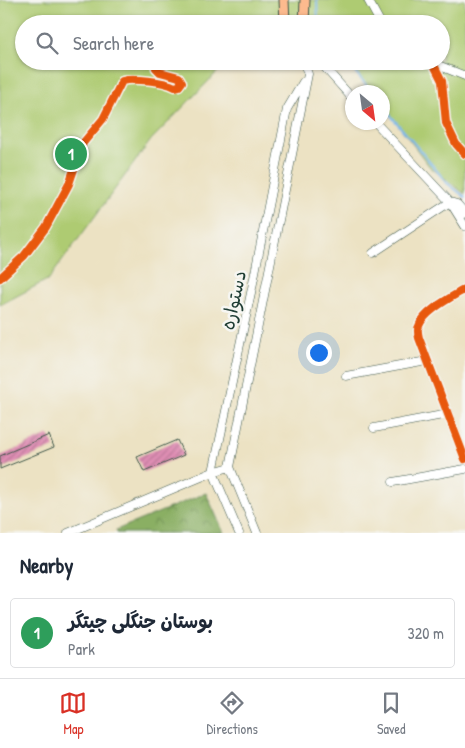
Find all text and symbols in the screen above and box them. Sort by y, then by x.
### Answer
search box [15,15,450,70]
icon: search [33,29,61,57]
text: Search here [73,30,154,56]
north arrow [345,85,390,130]
pin: 1 [55,135,87,173]
street label: دستواره [214,268,252,332]
your location [306,340,332,366]
text: Nearby [20,551,73,580]
text: بوستان جنگلی چیتگر [68,608,213,634]
text: 1 [34,622,40,644]
text: 320 m [408,622,444,644]
text: Park [68,638,95,660]
tab: Map [59,689,87,738]
tab: Directions [206,689,258,738]
tab: Saved [377,689,406,738]

